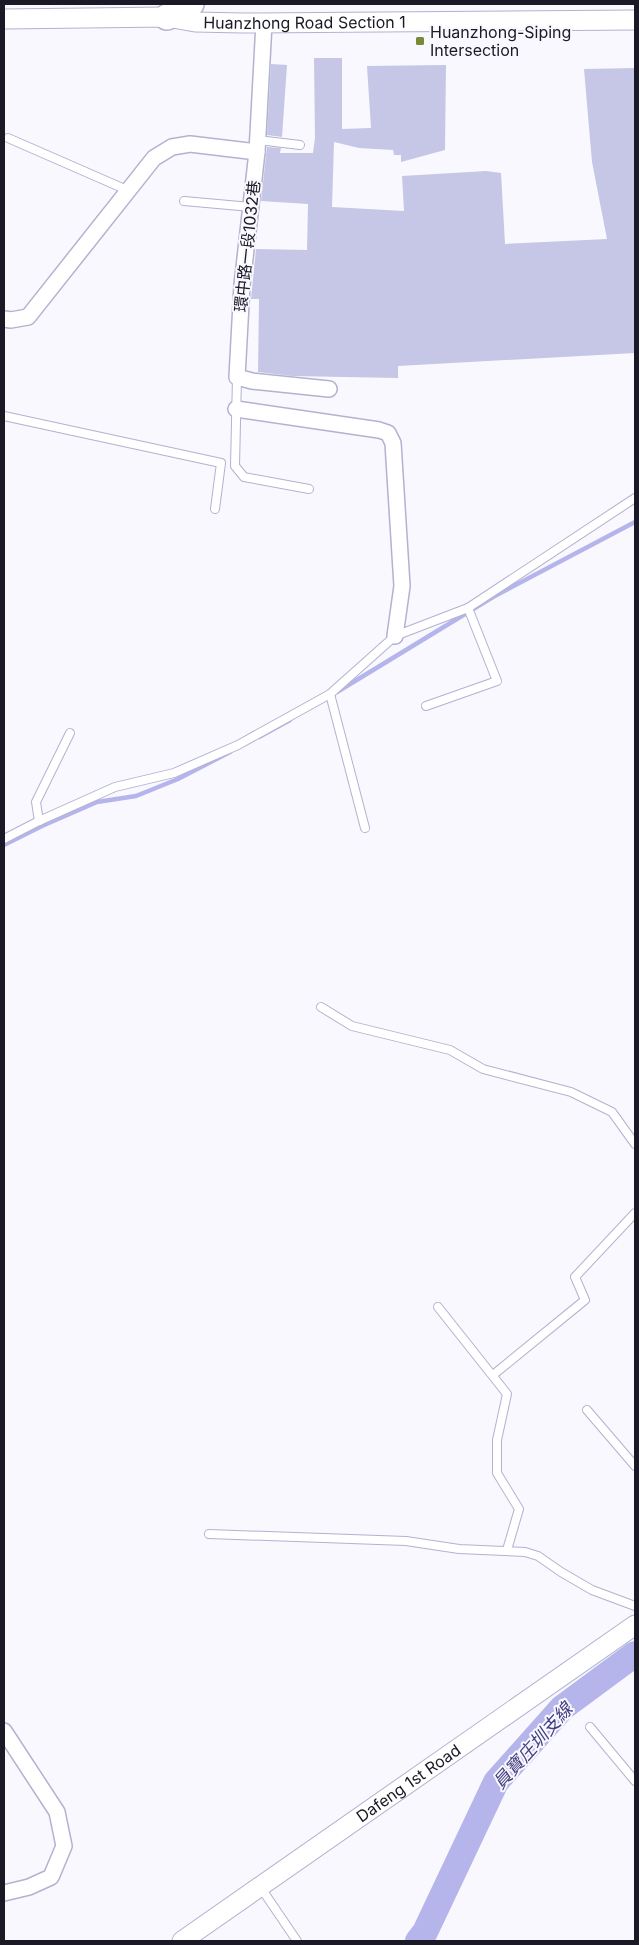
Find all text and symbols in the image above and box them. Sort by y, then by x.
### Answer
street label: Huanzhong Road Section 1 [203,12,406,33]
place label: Huanzhong-Siping Intersection [430,22,571,60]
marker: Huanzhong-Siping Intersection [414,35,426,47]
street label: 環中路一段1032巷 [230,179,264,313]
water label: 員寶庄圳支線 [489,1697,578,1793]
street label: Dafeng 1st Road [352,1740,464,1826]

